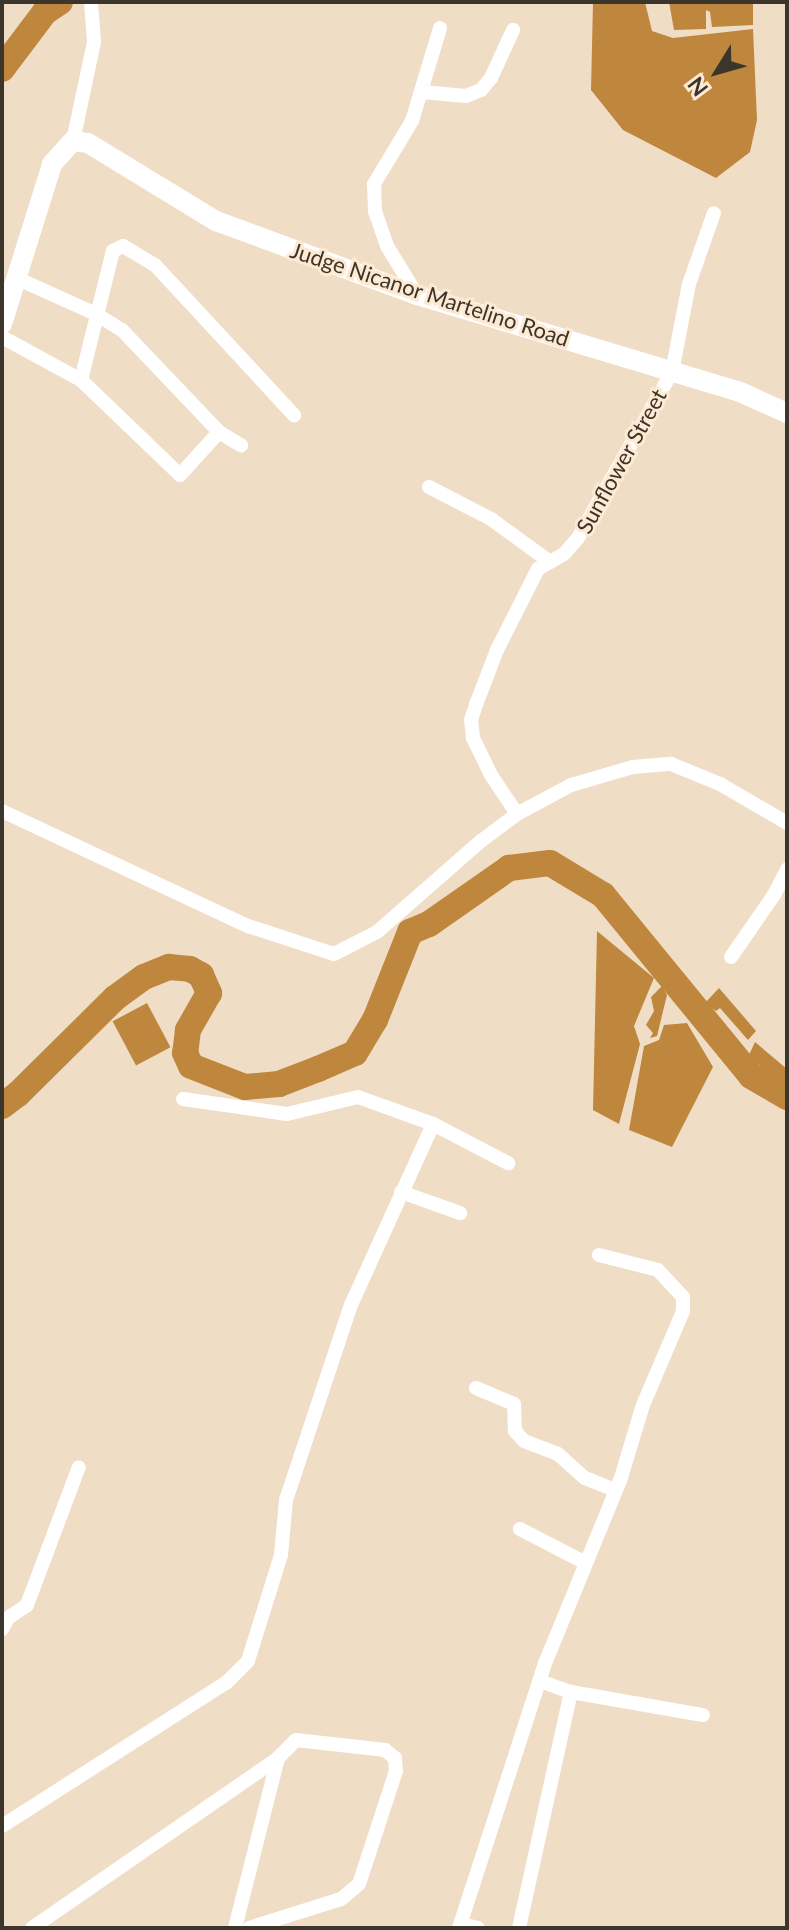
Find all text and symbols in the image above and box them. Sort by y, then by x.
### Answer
north arrow [677,32,757,112]
text: N [682,72,713,102]
street label: Judge Nicanor Martelino Road [287,236,573,352]
street label: Sunflower Street [570,384,672,538]

